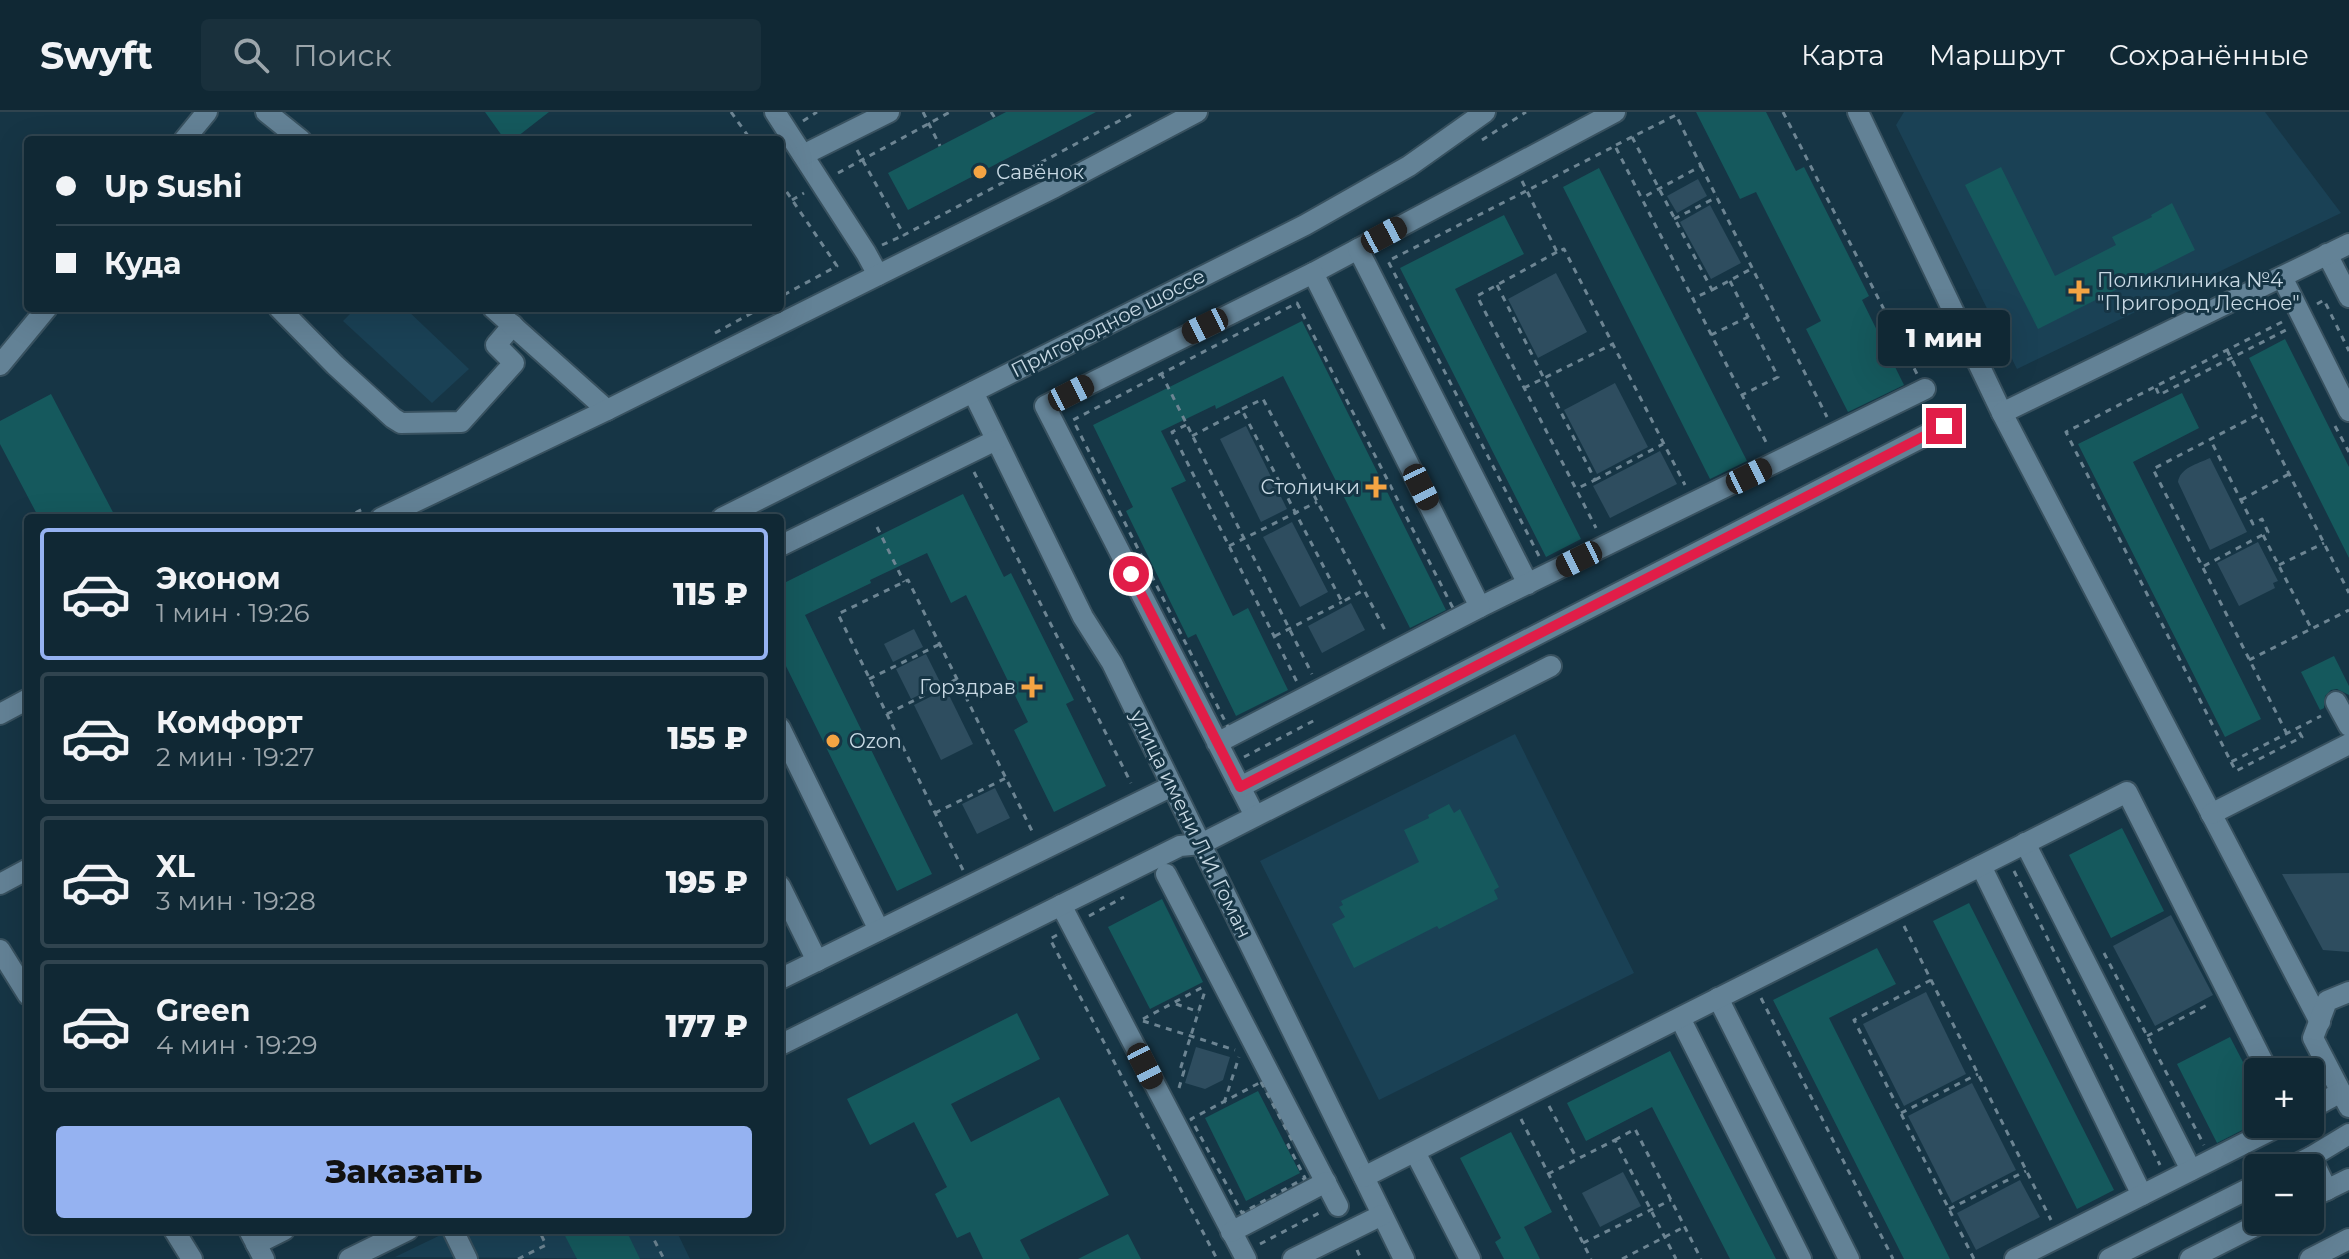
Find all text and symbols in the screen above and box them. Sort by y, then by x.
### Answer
search box [201,19,761,91]
text: Swyft [40,32,153,79]
icon: search [229,33,273,77]
text: Поиск [293,37,392,74]
text: Карта [1801,38,1885,72]
text: Маршрут [1929,38,2065,72]
text: Сохранённые [2109,38,2309,72]
place label: Савёнок [996,160,1085,184]
marker: Савёнок [971,163,989,181]
text: Up Sushi [104,168,242,205]
car [1357,213,1411,257]
text: Куда [104,245,181,282]
street label: Пригородное шоссе [1007,264,1209,382]
place label: Поликлиника №4 "Пригород Лесное" [2097,268,2300,315]
marker: Поликлиника №4 "Пригород Лесное" [2068,280,2090,302]
car [1178,305,1232,347]
callout: 1 мин [1878,310,2010,366]
text: 1 мин [1906,322,1982,354]
car [1044,371,1098,415]
route end [1926,408,1962,444]
car [1722,455,1776,497]
car [1400,460,1442,514]
place label: Столички [1261,475,1360,499]
marker: Столички [1367,478,1385,496]
car [1552,538,1606,580]
route start [1113,556,1149,592]
icon: car [60,558,132,630]
text: Эконом [156,560,281,597]
text: 115 ₽ [673,576,748,613]
text: 1 мин · 19:26 [156,597,310,629]
place label: Горздрав [919,675,1016,699]
marker: Горздрав [1023,678,1041,696]
icon: car [60,702,132,774]
text: Комфорт [156,704,303,741]
street label: улица имени Л.И. Гоман [1125,705,1257,942]
text: 155 ₽ [667,720,748,757]
place label: Ozon [849,729,902,753]
marker: Ozon [824,732,842,750]
text: 2 мин · 19:27 [156,741,315,773]
icon: car [60,846,132,918]
text: XL [156,848,195,885]
text: 195 ₽ [666,864,748,901]
text: 3 мин · 19:28 [156,885,316,917]
icon: car [60,990,132,1062]
text: Green [156,992,250,1029]
text: 177 ₽ [666,1008,748,1045]
text: 4 мин · 19:29 [156,1029,318,1061]
car [1123,1039,1167,1093]
map controls [2244,1058,2324,1234]
button: + [2244,1058,2324,1138]
button: Заказать [56,1126,752,1218]
button: − [2244,1154,2324,1234]

